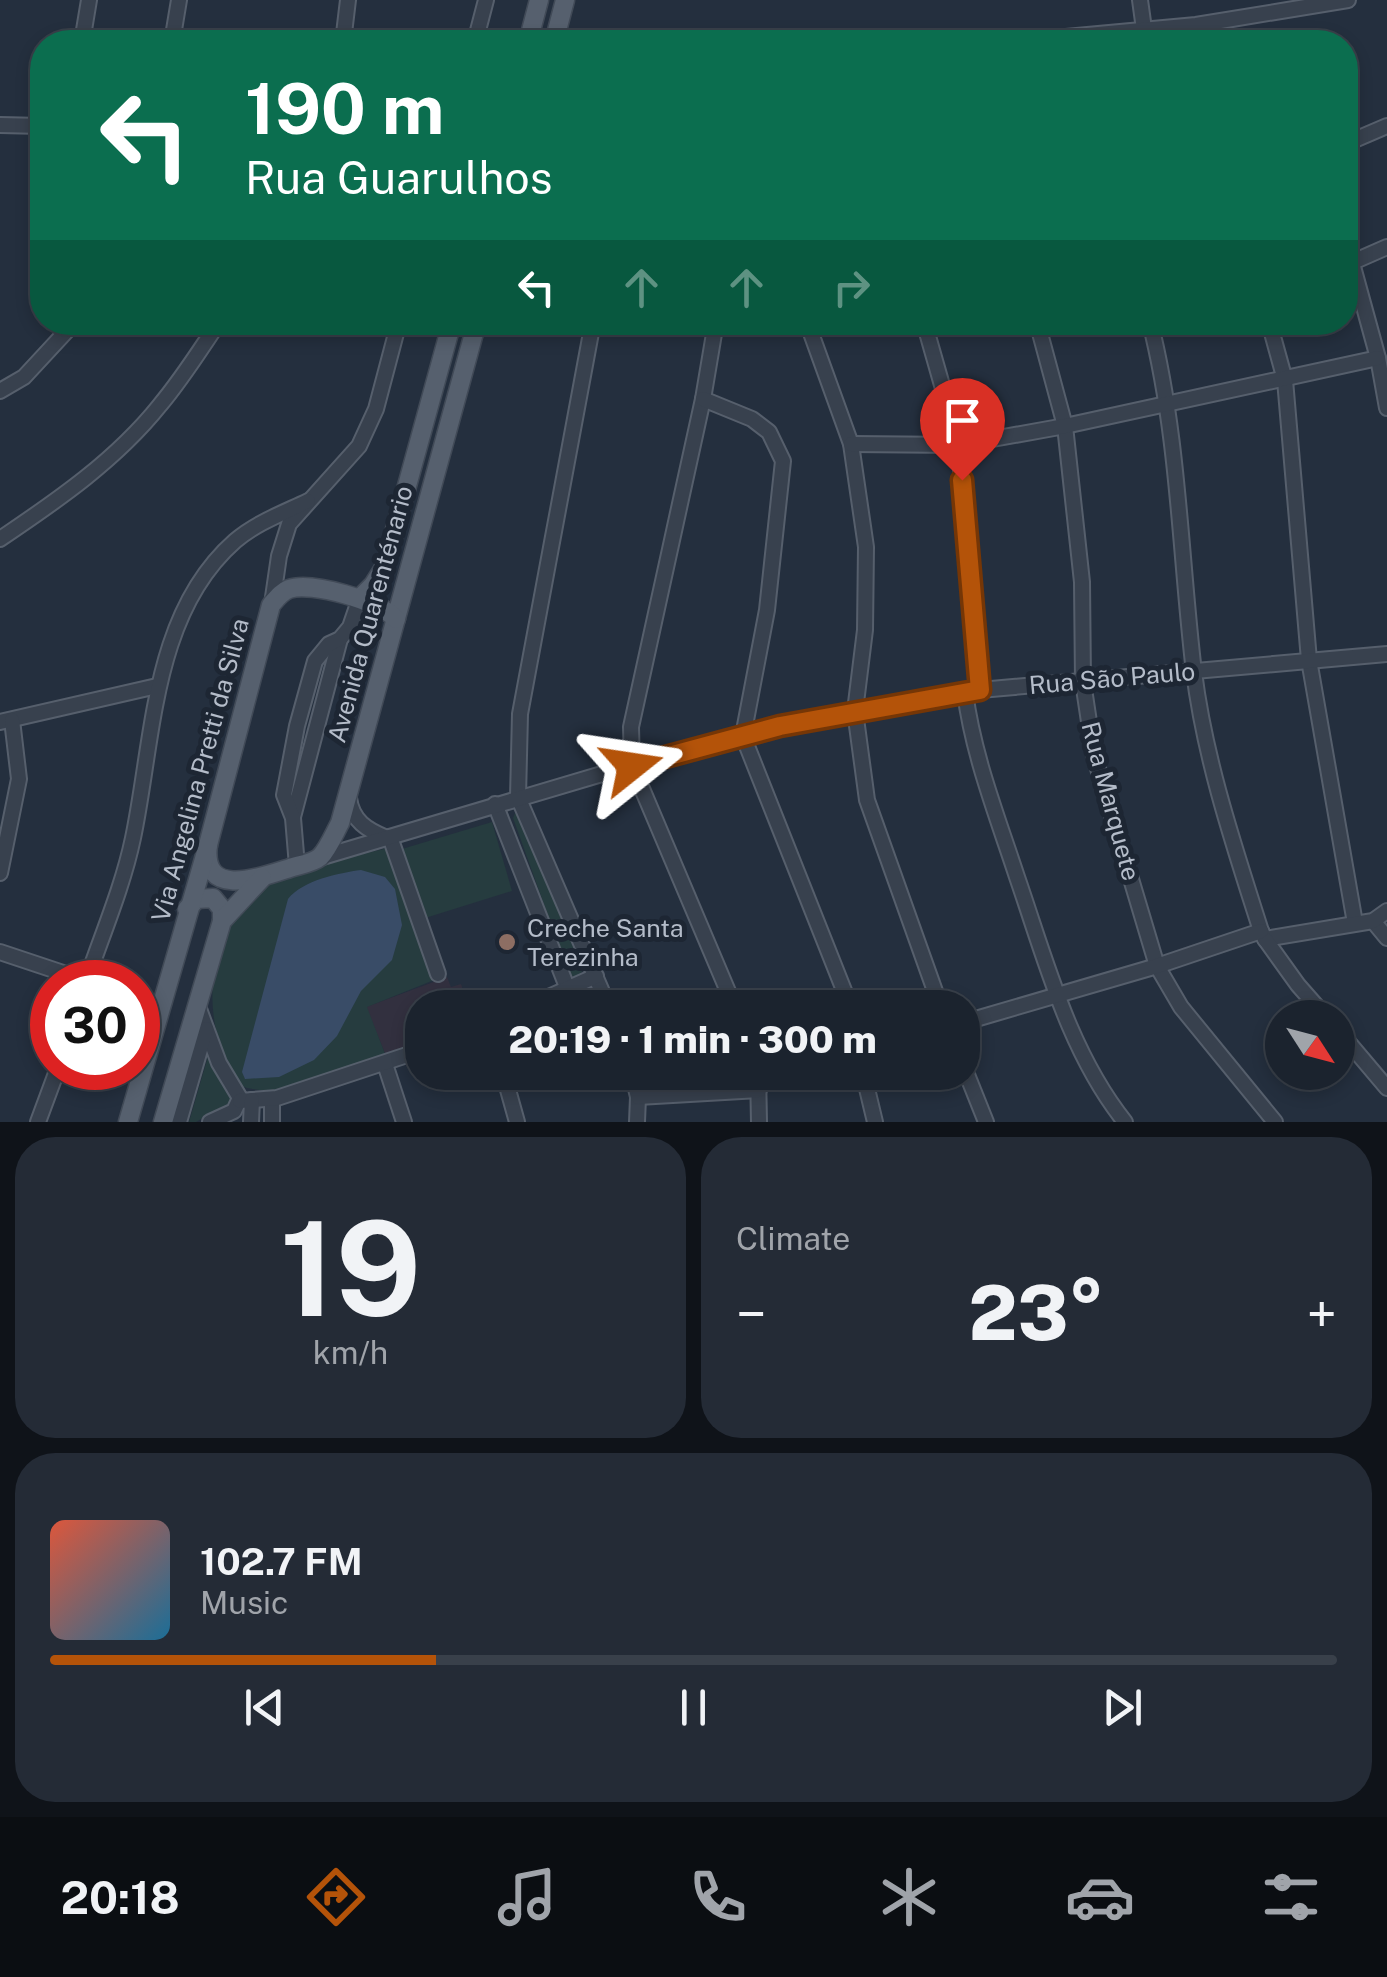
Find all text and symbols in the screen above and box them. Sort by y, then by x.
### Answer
text: 190 m [245,67,444,150]
icon: left [80,70,210,200]
text: Rua Guarulhos [245,151,552,204]
icon: left [509,260,564,315]
icon: ahead [614,260,669,315]
icon: ahead [719,260,774,315]
icon: right [824,260,879,315]
pin [920,378,1005,481]
icon: arrive [935,393,990,448]
street label: Avenida Quarenténario [321,482,419,746]
street label: Via Angelina Pretti da Silva [145,615,255,925]
street label: Rua São Paulo [1028,656,1196,700]
position arrow [580,714,684,818]
street label: Rua Marquete [1075,718,1147,884]
place label: Creche Santa Terezinha [527,913,684,972]
marker: Creche Santa Terezinha [496,931,518,953]
speed limit sign: 30 [30,960,160,1090]
north arrow [1265,1000,1355,1090]
map controls [1265,1000,1355,1090]
text: 20:19 · 1 min · 300 m [508,1017,877,1062]
text: 19 [280,1193,421,1345]
text: Climate [736,1220,850,1257]
text: 23° [969,1269,1104,1357]
text: − [736,1282,767,1346]
text: + [1307,1282,1337,1346]
text: km/h [313,1334,388,1371]
text: 102.7 FM [200,1539,363,1584]
text: Music [200,1584,288,1621]
icon: previous [237,1680,292,1735]
icon: pause [666,1680,721,1735]
icon: next [1095,1680,1150,1735]
icon: directions [301,1862,371,1932]
icon: music [492,1862,562,1932]
icon: phone [683,1862,753,1932]
icon: climate [874,1862,944,1932]
icon: car [1065,1862,1135,1932]
icon: filters [1256,1862,1326,1932]
text: 20:18 [61,1871,180,1924]

